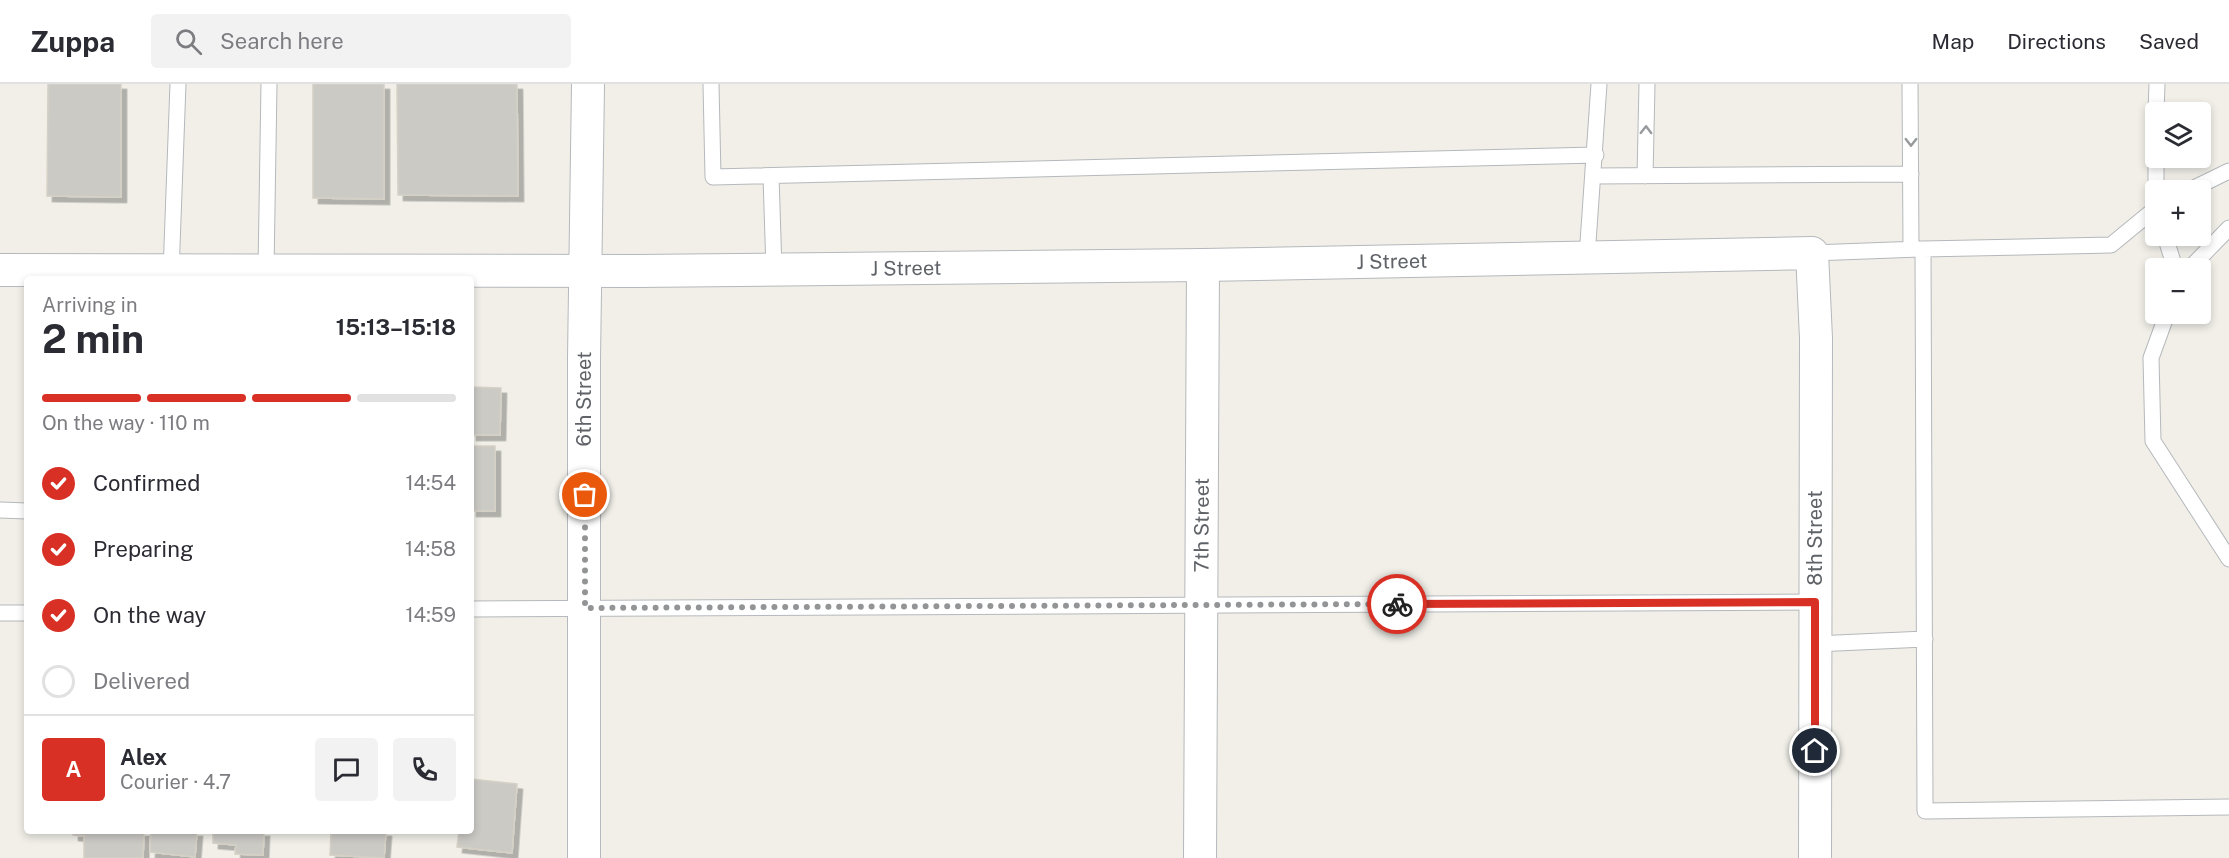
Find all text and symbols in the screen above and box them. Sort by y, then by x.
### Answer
search box [151,14,571,68]
text: Zuppa [30,25,115,58]
icon: search [172,25,205,58]
text: Search here [220,28,344,54]
text: Map [1932,29,1974,54]
text: Directions [2007,29,2106,54]
text: Saved [2139,29,2199,54]
map controls [2145,102,2211,324]
button: layers [2145,102,2211,168]
one-way arrow [1640,125,1652,134]
one-way arrow [1905,138,1917,147]
button: + [2145,180,2211,246]
street label: J Street [1356,249,1428,274]
street label: J Street [870,256,942,281]
button: − [2145,258,2211,324]
text: Arriving in [42,293,137,317]
text: 15:13–15:18 [336,314,456,340]
text: 2 min [42,316,144,362]
street label: 6th Street [572,351,596,447]
text: On the way · 110 m [42,411,210,435]
icon: check [42,467,75,500]
pin [559,469,610,520]
text: Confirmed [93,470,200,496]
text: 14:54 [405,471,456,495]
icon: bag [568,478,601,511]
street label: 7th Street [1189,478,1214,572]
street label: 8th Street [1803,490,1827,586]
icon: check [42,533,75,566]
text: Preparing [93,536,194,562]
text: 14:58 [405,537,456,561]
courier [1367,574,1427,634]
icon: bike [1381,588,1414,621]
icon: check [42,599,75,632]
text: On the way [93,602,206,628]
text: 14:59 [405,603,456,627]
text: Delivered [93,668,190,694]
pin [1789,725,1840,776]
icon: home [1798,734,1831,767]
button: chat [315,738,378,801]
button: phone [393,738,456,801]
text: Alex [120,744,167,770]
text: A [66,756,81,782]
text: Courier · 4.7 [120,770,231,794]

